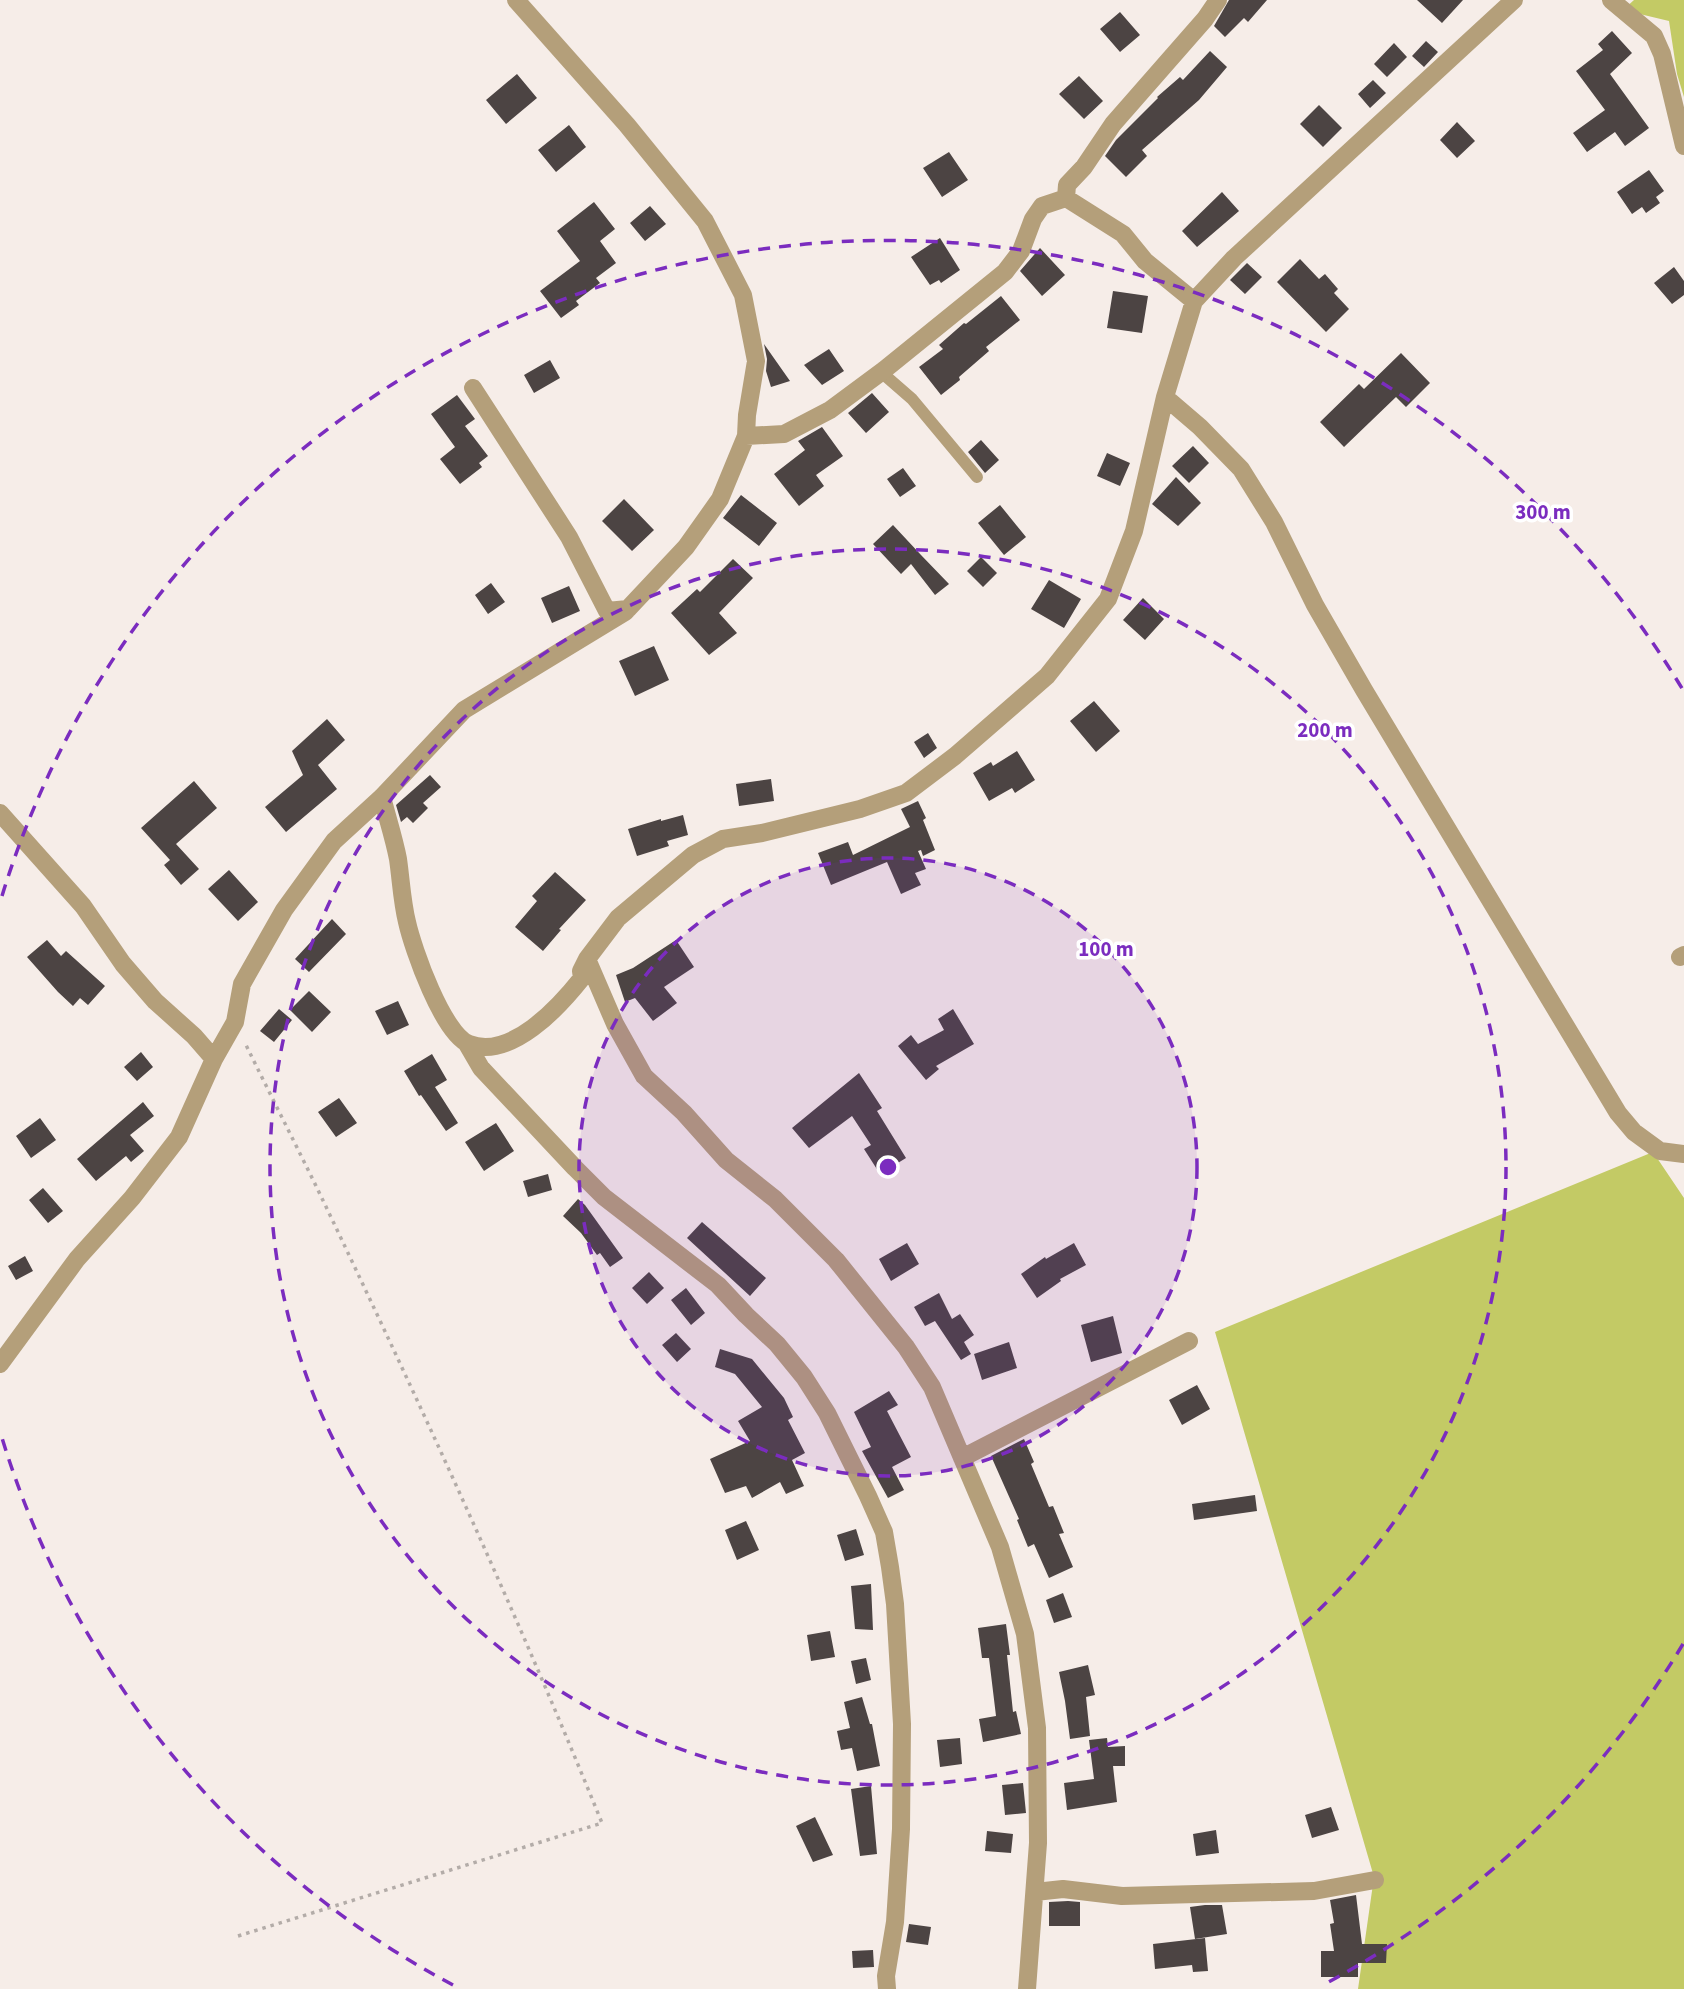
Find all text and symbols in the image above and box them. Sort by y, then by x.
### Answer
text: 300 m [1515,497,1571,527]
text: 200 m [1297,715,1353,745]
text: 100 m [1078,934,1134,964]
centre of rings [876,1155,900,1179]

